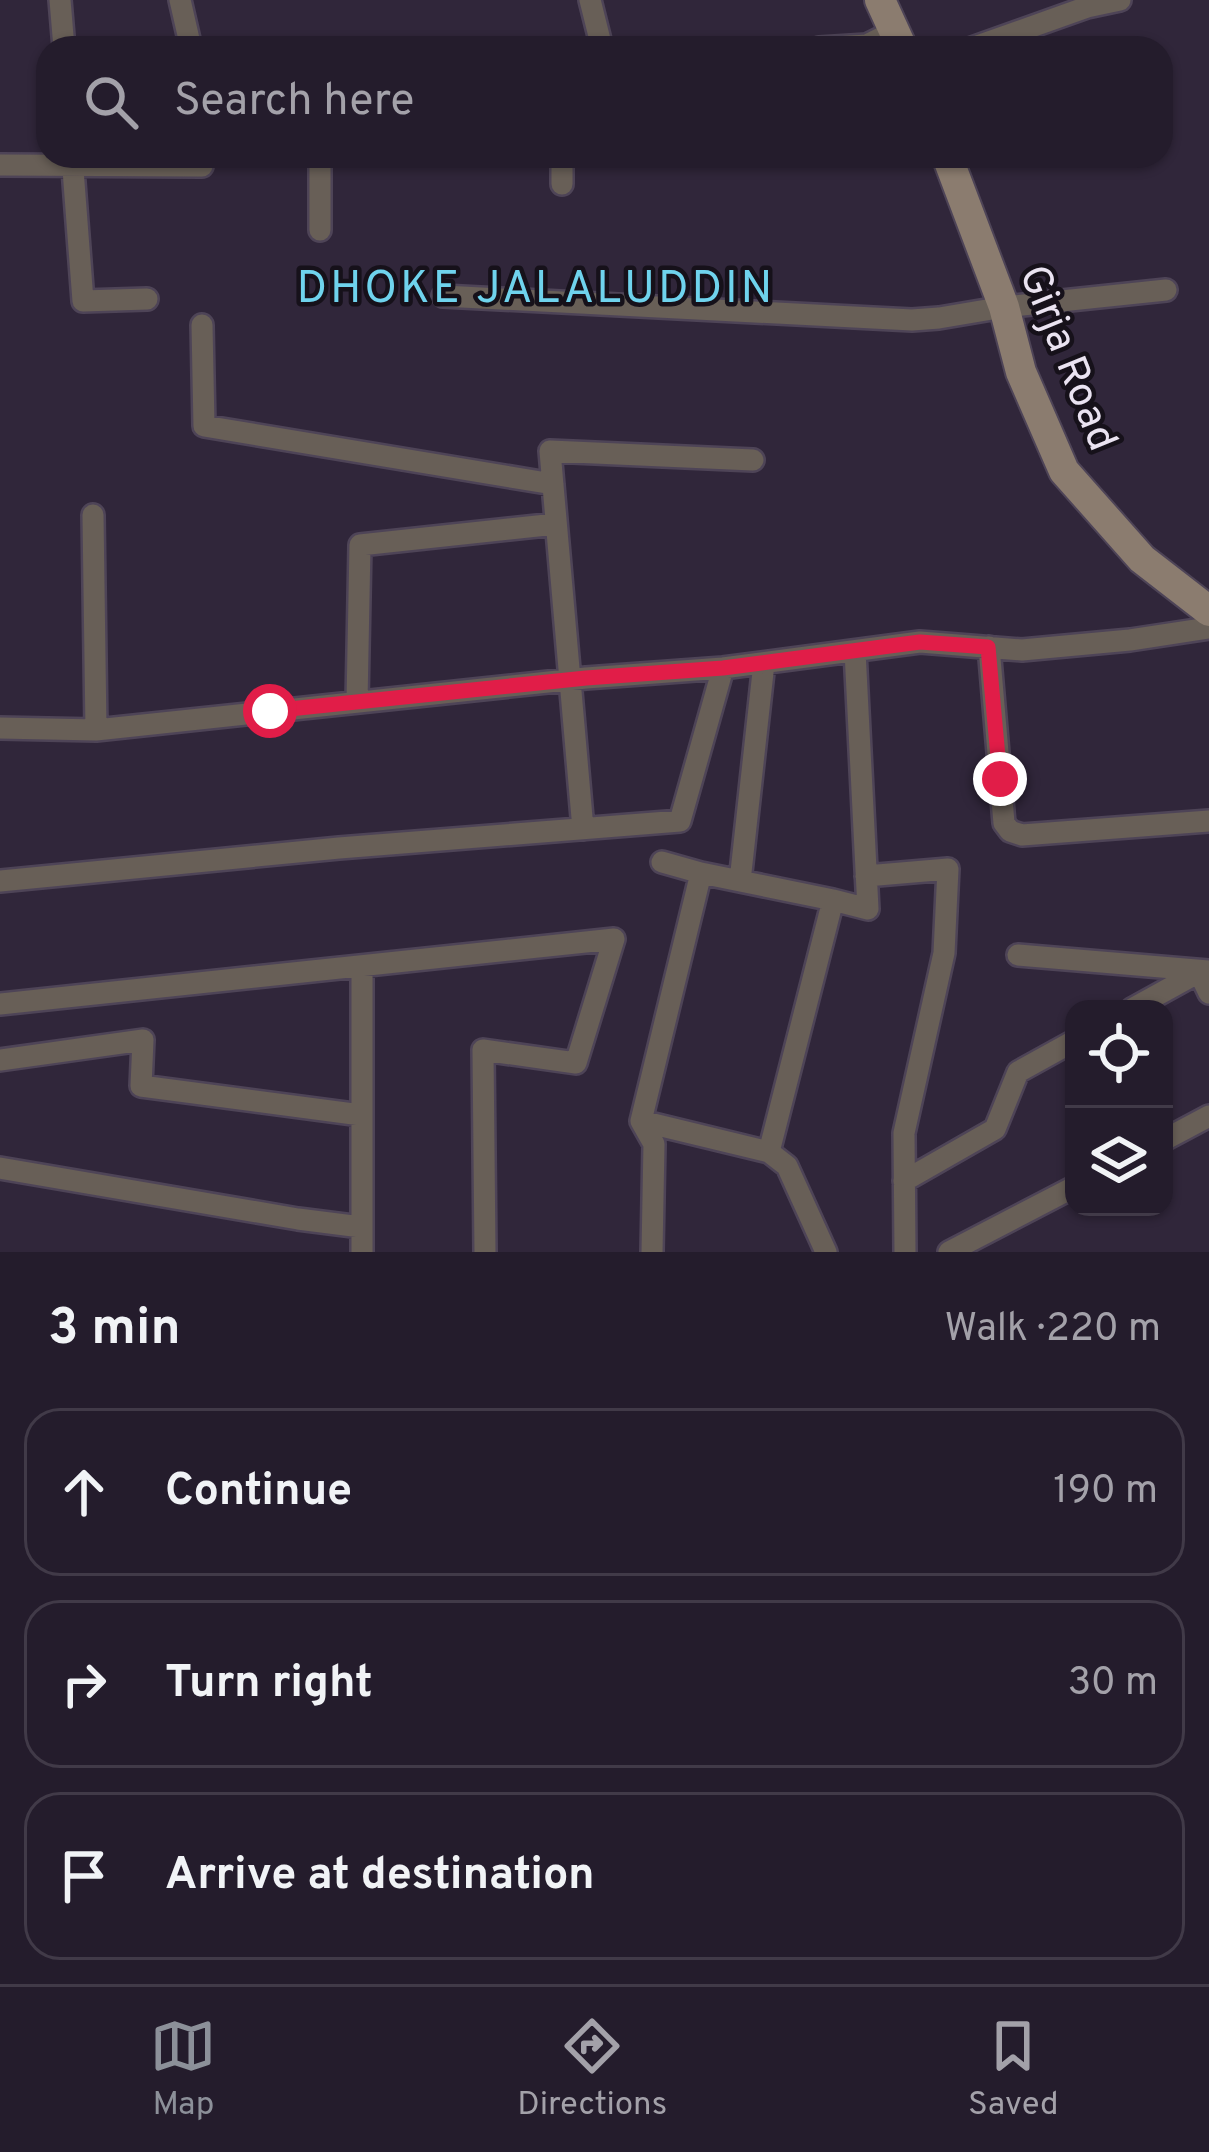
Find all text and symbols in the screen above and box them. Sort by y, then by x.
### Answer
search box [36,36,1173,168]
icon: search [78,69,144,135]
text: Search here [174,74,414,131]
street label: Girja Road [1005,258,1127,459]
district label: DHOKE JALALUDDIN [297,262,775,319]
route start [243,684,297,738]
route end [973,752,1027,806]
map controls [1065,1000,1173,1216]
button: locate [1065,1000,1173,1108]
button: layers [1065,1108,1173,1216]
text: 3 min [48,1298,181,1363]
text: Walk · 220 m [944,1306,1161,1355]
icon: ahead [51,1459,117,1525]
text: Continue [165,1464,352,1521]
text: 190 m [1053,1468,1158,1517]
icon: right [51,1651,117,1717]
text: Turn right [165,1656,373,1713]
text: 30 m [1068,1660,1158,1709]
icon: arrive [51,1843,117,1909]
text: Arrive at destination [165,1848,595,1905]
tab: Map [150,2013,216,2127]
tab: Directions [517,2013,667,2127]
tab: Saved [968,2013,1059,2127]

